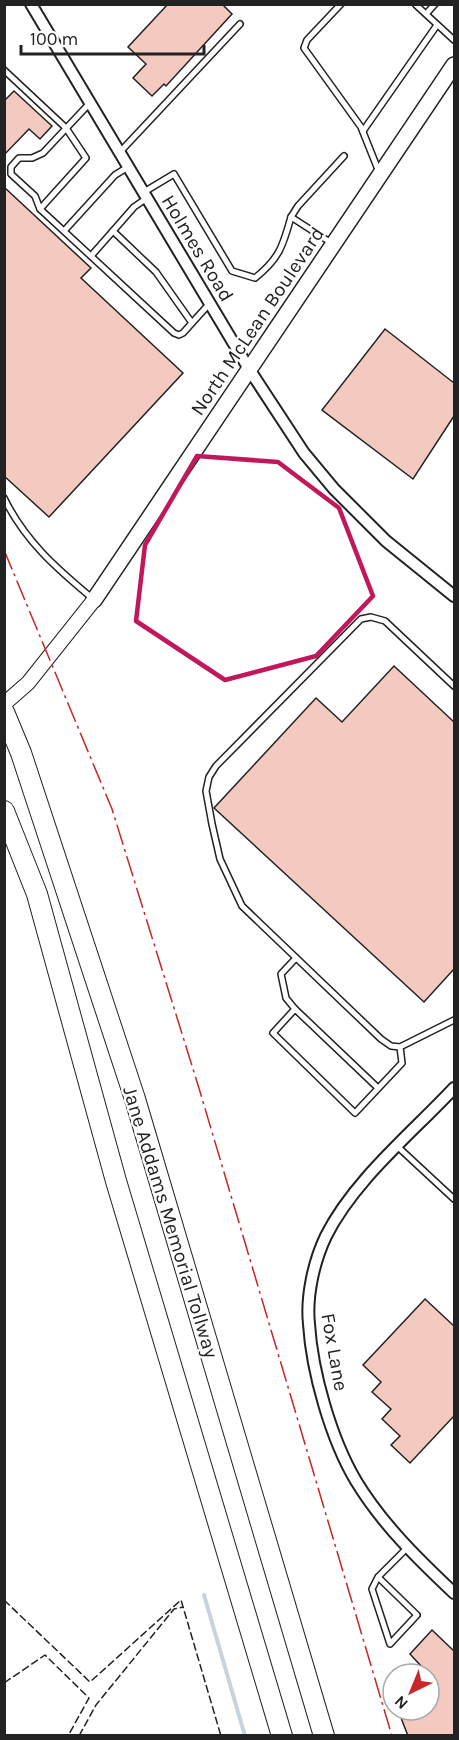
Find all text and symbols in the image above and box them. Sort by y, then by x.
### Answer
scale bar [21,18,204,56]
text: 100 m [30,28,78,50]
street label: Holmes Road [157,191,238,306]
street label: North McLean Boulevard [186,223,329,420]
street label: Jane Addams Memorial Tollway [118,1083,223,1361]
street label: Fox Lane [316,1311,353,1393]
north arrow [381,1662,441,1722]
text: N [390,1692,412,1713]

